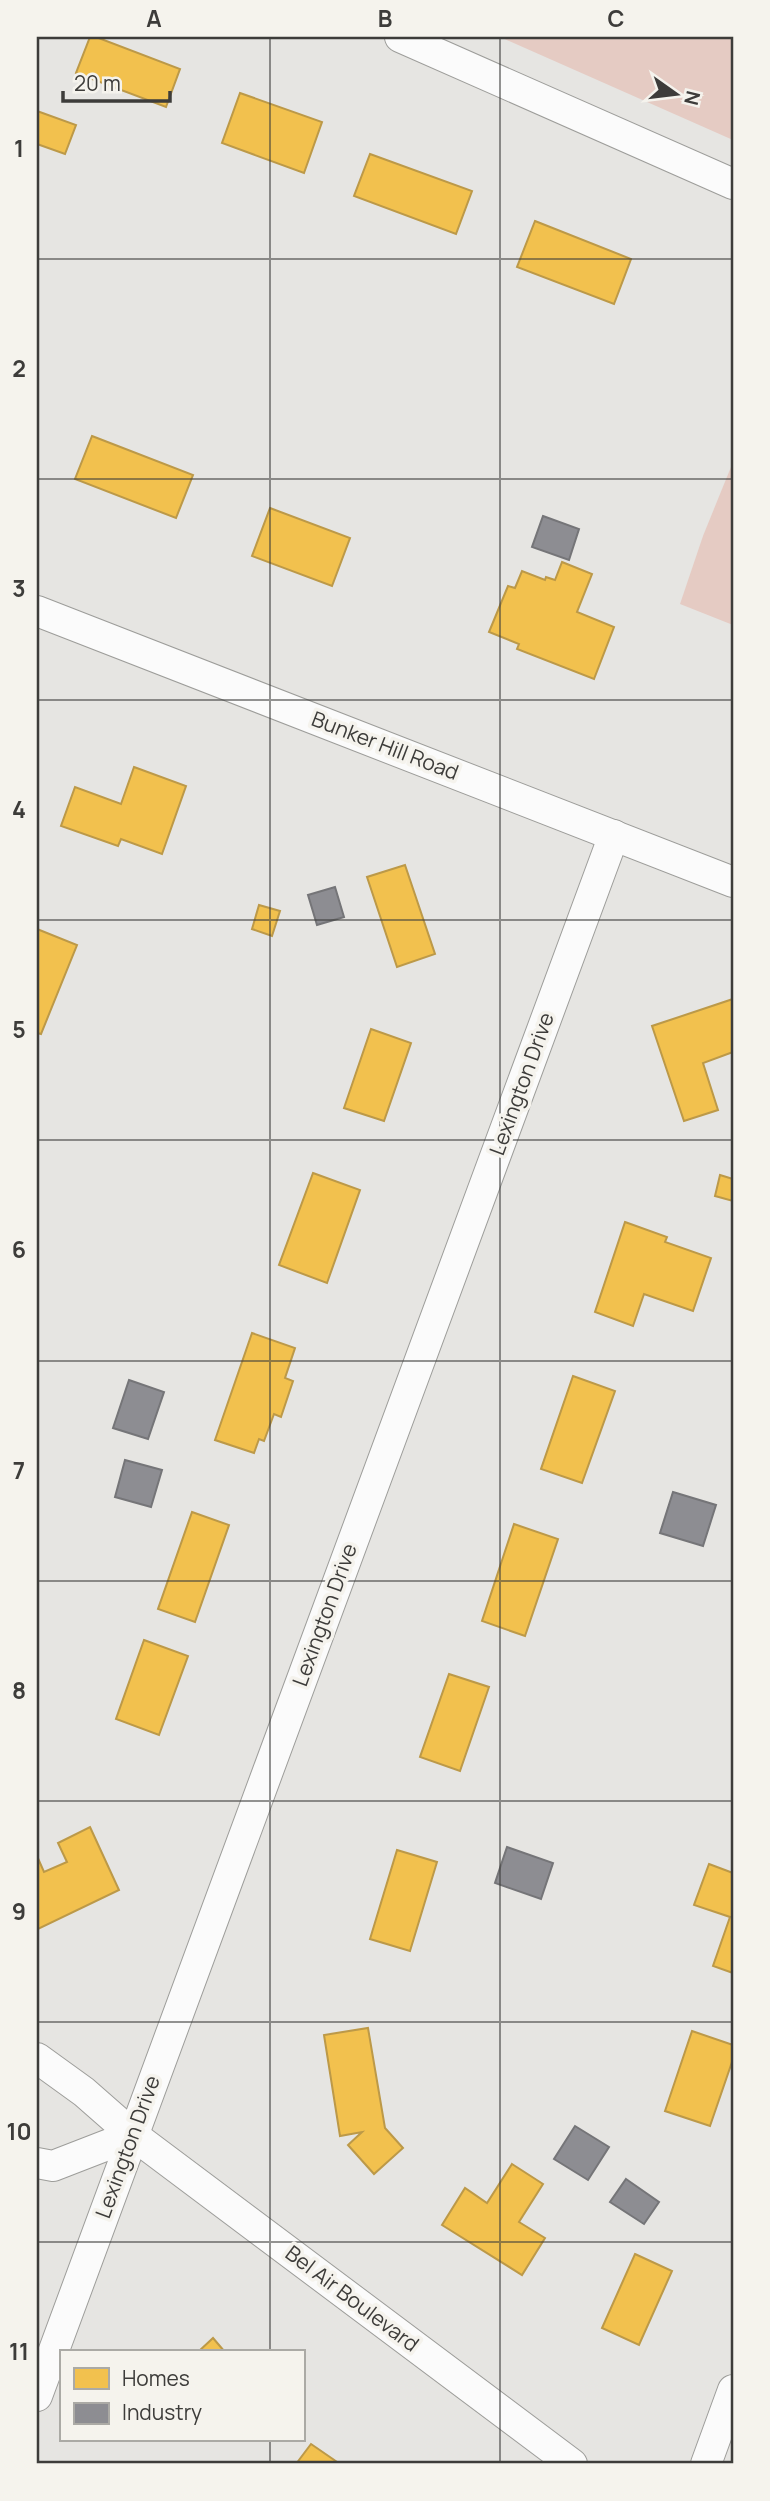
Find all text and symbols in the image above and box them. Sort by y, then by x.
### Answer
text: A [146,2,162,34]
text: B [378,2,392,34]
text: C [608,2,625,34]
scale bar [63,60,170,104]
north arrow [640,60,710,130]
text: 20 m [74,69,121,97]
text: N [678,88,707,108]
text: 1 [14,132,24,164]
text: 2 [12,352,26,384]
text: 3 [12,572,26,604]
street label: Bunker Hill Road [308,704,463,786]
text: 4 [12,793,26,825]
street label: Lexington Drive [482,1009,560,1159]
text: 5 [12,1013,26,1045]
text: 6 [12,1233,26,1265]
text: 7 [13,1454,25,1486]
street label: Lexington Drive [285,1540,363,1690]
text: 8 [12,1674,26,1706]
text: 9 [12,1895,26,1927]
street label: Lexington Drive [88,2072,166,2222]
text: 10 [6,2115,32,2147]
street label: Bel Air Boulevard [280,2239,425,2358]
text: 11 [9,2335,29,2367]
legend [60,2350,304,2442]
text: Homes [122,2364,190,2392]
text: Industry [122,2398,202,2426]

